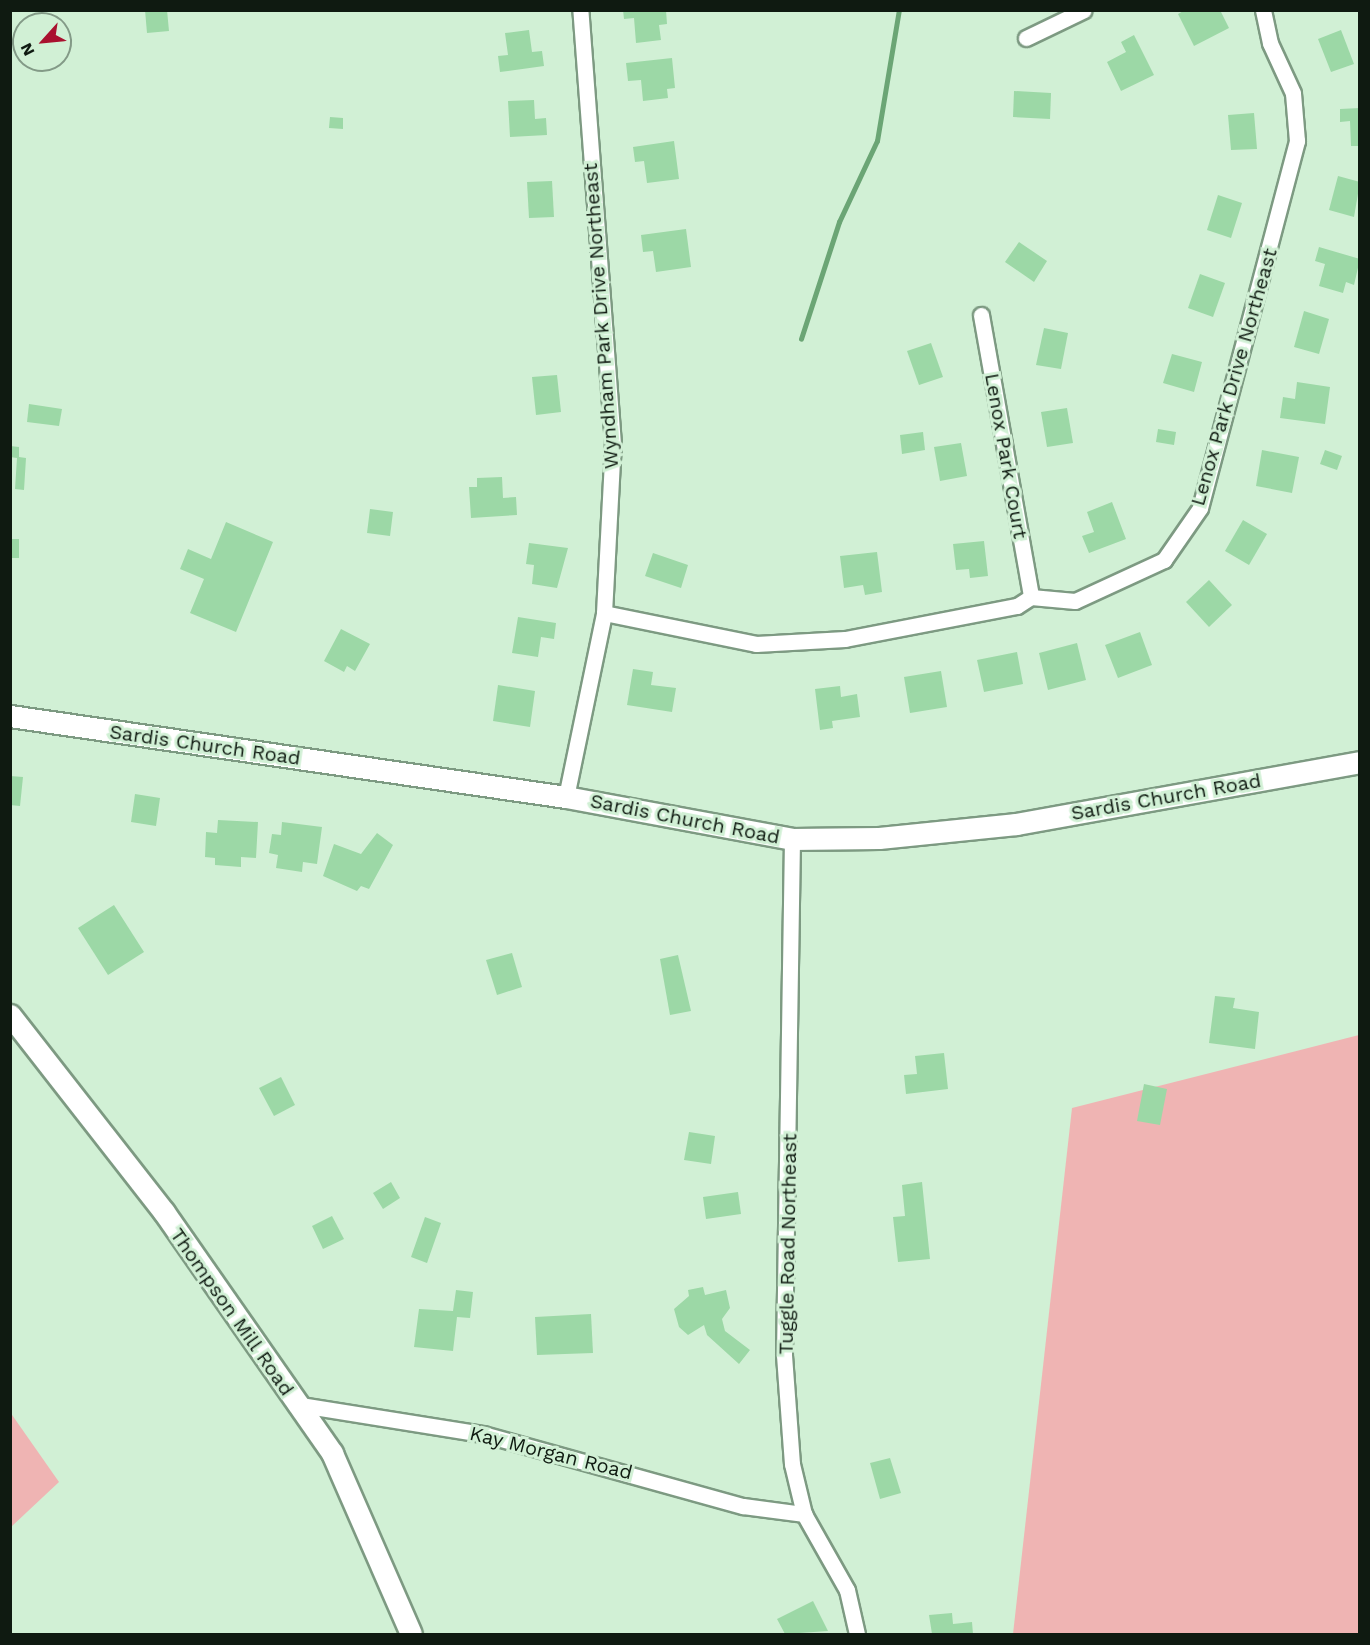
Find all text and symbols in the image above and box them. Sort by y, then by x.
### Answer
north arrow [12,12,72,72]
text: N [16,40,38,59]
street label: Wyndham Park Drive Northeast [578,162,624,470]
street label: Lenox Park Drive Northeast [1186,245,1282,509]
street label: Lenox Park Court [980,371,1032,541]
street label: Sardis Church Road [108,720,302,770]
street label: Sardis Church Road [1069,768,1263,826]
street label: Sardis Church Road [588,789,782,849]
street label: Tuggle Road Northeast [774,1133,802,1355]
street label: Thompson Mill Road [165,1223,299,1401]
street label: Kay Morgan Road [467,1421,635,1485]

